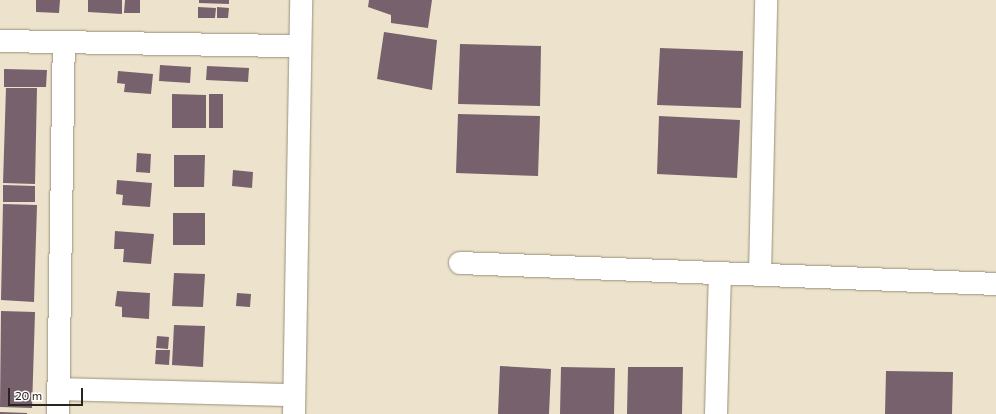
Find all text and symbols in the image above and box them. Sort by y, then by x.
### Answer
scale bar [10,380,85,406]
text: 20 m [15,388,42,402]

